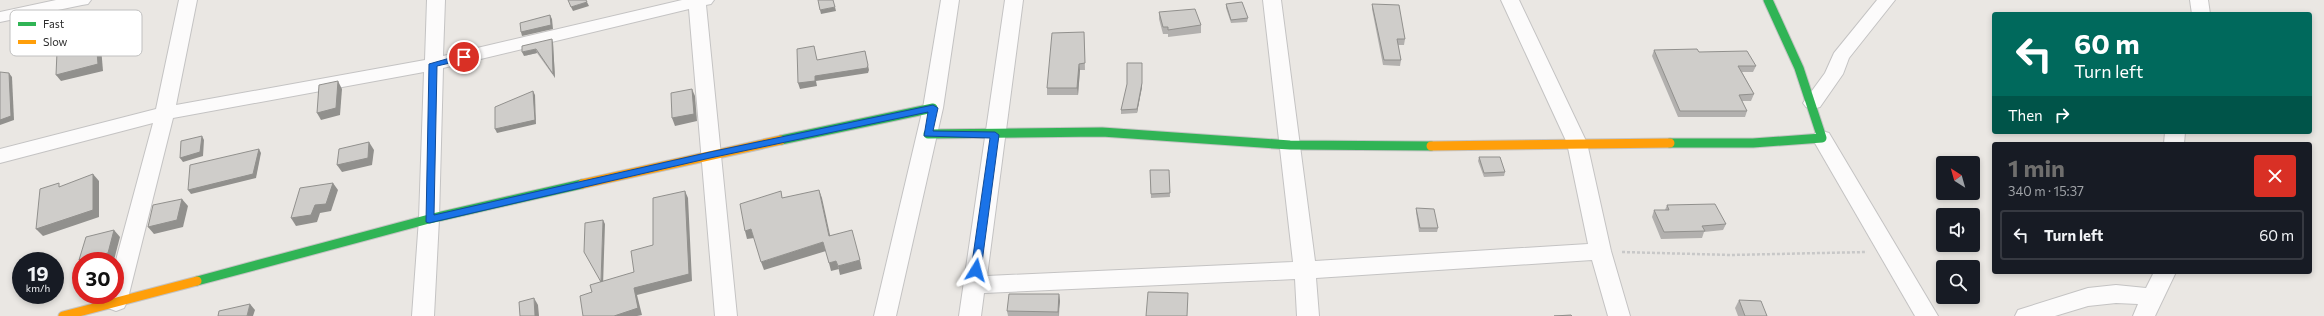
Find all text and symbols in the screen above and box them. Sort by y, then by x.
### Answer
legend [10,10,142,56]
text: Fast [43,17,65,30]
text: 60 m [2074,26,2140,60]
icon: left [2008,28,2060,80]
text: Slow [43,35,68,48]
pin [447,40,481,74]
icon: arrive [453,46,475,68]
text: Turn left [2074,60,2143,82]
icon: right [2051,104,2073,126]
text: Then [2008,106,2043,124]
text: 1 min [2008,153,2065,182]
button: close [2254,155,2296,197]
north arrow [1936,156,1980,200]
map controls [1936,156,1980,304]
text: 340 m · 15:37 [2008,183,2084,199]
button: sound [1936,208,1980,252]
icon: left [2010,224,2032,246]
text: Turn left [2044,226,2103,244]
text: 60 m [2259,226,2294,244]
position arrow [955,249,997,291]
speed limit sign: 30 [72,252,124,304]
button: search [1936,260,1980,304]
text: 19 [27,261,49,285]
text: km/h [26,282,50,294]

